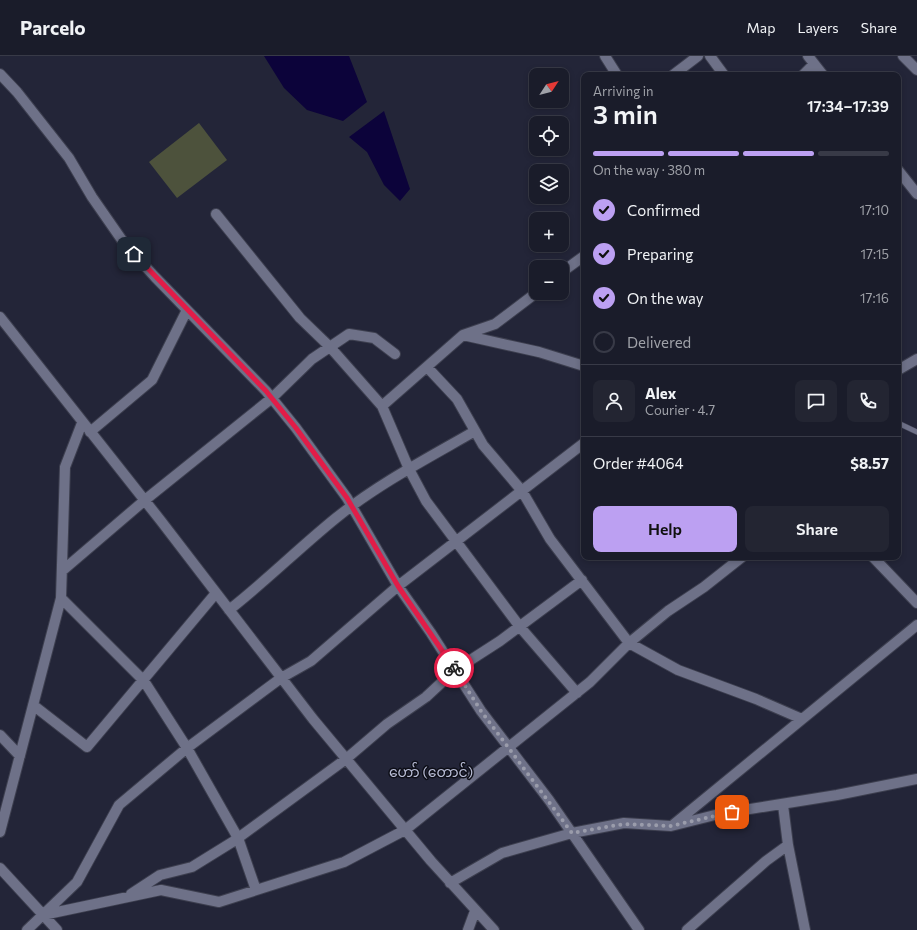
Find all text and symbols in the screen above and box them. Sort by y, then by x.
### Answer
text: Parcelo [20,16,86,39]
text: Map [747,19,775,36]
text: Layers [797,19,839,36]
text: Share [861,19,897,36]
north arrow [529,68,569,108]
map controls [529,68,569,300]
text: Arriving in [593,83,653,99]
text: 17:34–17:39 [807,97,889,115]
text: 3 min [593,98,658,129]
button: locate [529,116,569,156]
text: On the way · 380 m [593,162,705,178]
button: layers [529,164,569,204]
icon: check [593,199,615,221]
text: Confirmed [627,201,700,219]
text: 17:10 [859,202,889,218]
button: + [529,212,569,252]
pin [117,237,151,271]
icon: home [123,243,145,265]
icon: check [593,243,615,265]
text: Preparing [627,245,693,263]
text: 17:15 [860,246,889,262]
button: − [529,260,569,300]
icon: check [593,287,615,309]
text: On the way [627,289,704,307]
text: 17:16 [860,290,889,306]
text: Delivered [627,333,691,351]
button: person [593,380,635,422]
button: chat [795,380,837,422]
button: phone [847,380,889,422]
text: Alex [645,384,676,402]
text: Courier · 4.7 [645,402,715,418]
text: Order #4064 [593,454,684,472]
text: $8.57 [850,454,889,472]
button: Help [593,506,737,552]
button: Share [745,506,889,552]
courier [434,648,474,688]
icon: bike [443,657,465,679]
district label: ဟော် (တောင်) [389,762,473,780]
pin [715,795,749,829]
icon: bag [721,801,743,823]

